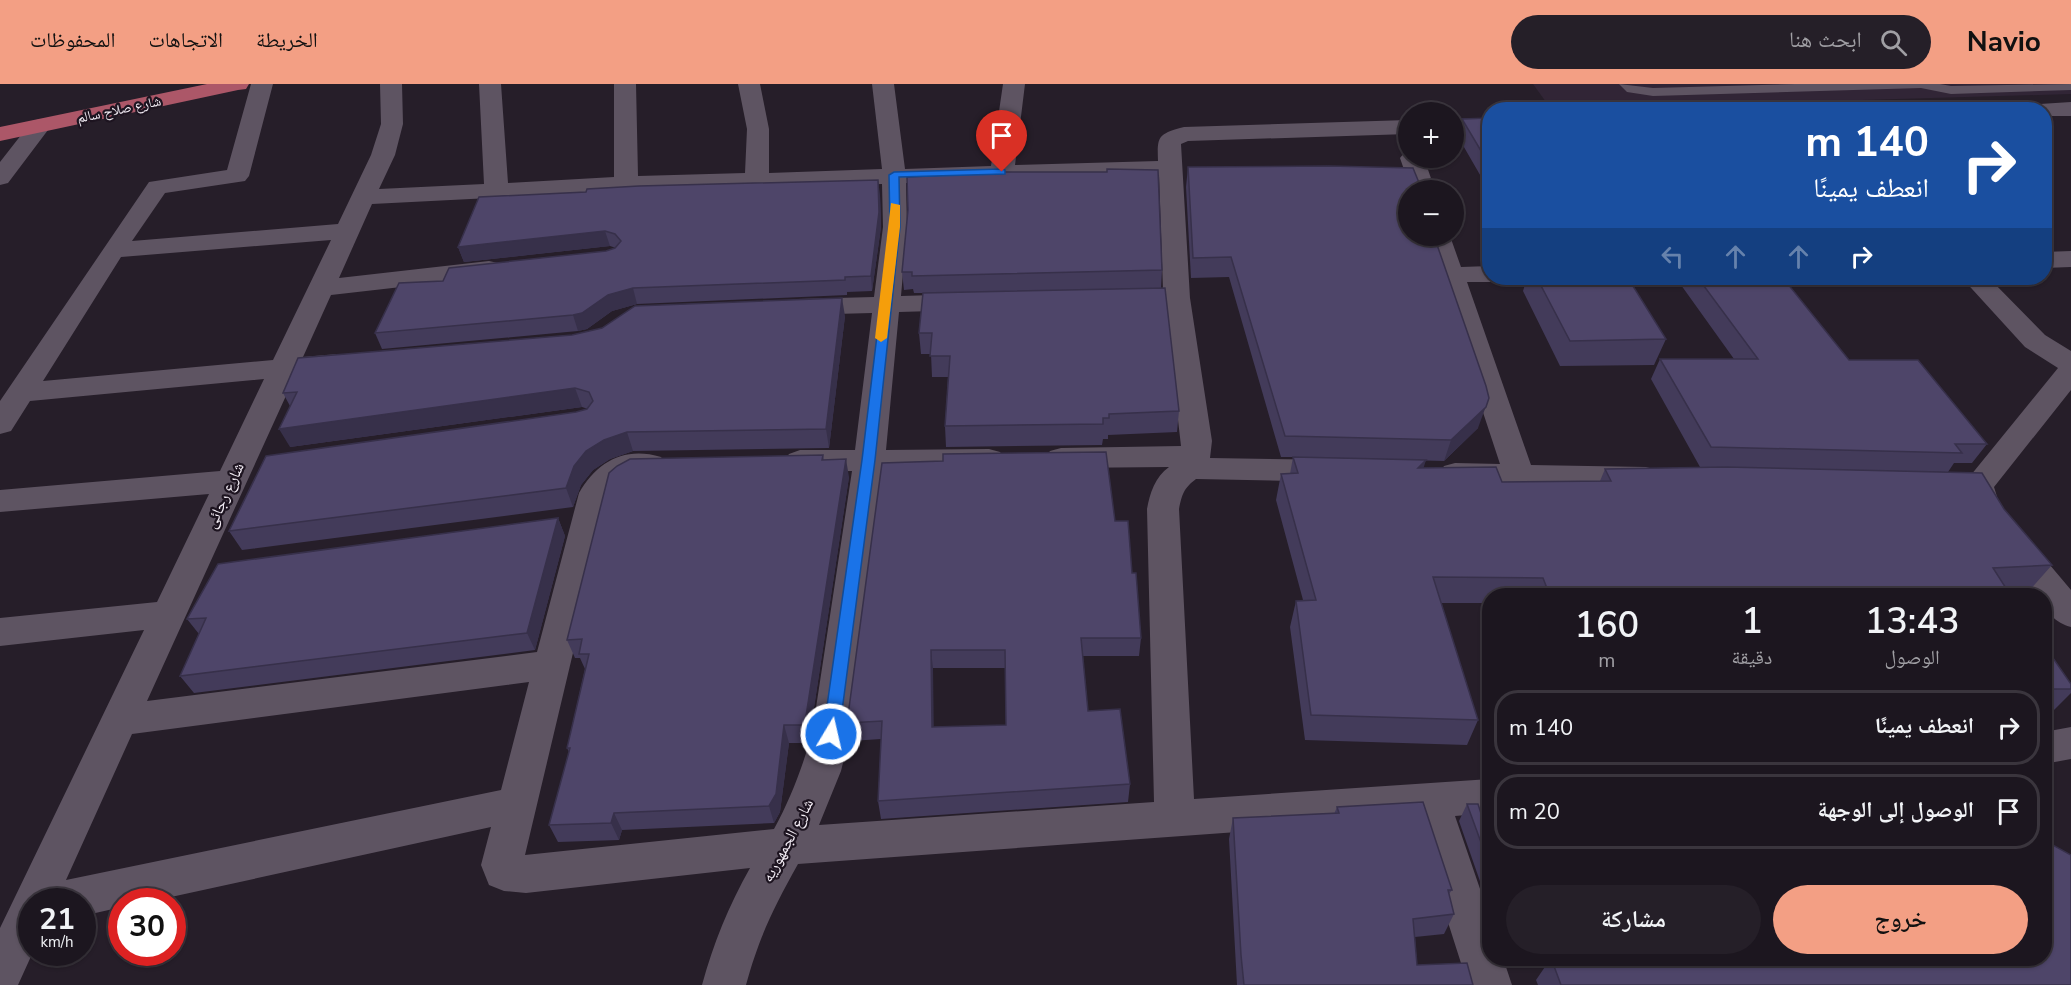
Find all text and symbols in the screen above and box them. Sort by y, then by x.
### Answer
search box [1511,15,1931,69]
text: Navio [1967,23,2041,61]
text: ابحث هنا [1789,25,1862,55]
text: المحفوظات [30,26,115,54]
text: الاتجاهات [148,26,223,54]
text: الخريطة [256,26,318,54]
icon: search [1877,26,1910,59]
street label: شارع صلاح سالم [75,91,163,128]
map controls [1398,102,1464,246]
button: + [1398,102,1464,168]
pin [976,110,1027,172]
text: 140 m [1805,114,1929,171]
icon: arrive [985,119,1018,152]
icon: right [1950,126,2028,204]
text: انعطف يمينًا [1813,170,1929,207]
button: − [1398,180,1464,246]
icon: left [1656,240,1689,273]
icon: ahead [1719,240,1752,273]
icon: ahead [1782,240,1815,273]
icon: right [1845,240,1878,273]
street label: شارع رجائى [200,459,250,532]
text: 1 [1741,597,1763,646]
text: 13:43 [1865,597,1960,646]
text: 160 [1574,601,1639,650]
text: دقيقة [1732,644,1772,671]
text: الوصول [1884,644,1940,671]
text: m [1598,647,1615,674]
position arrow [799,702,863,766]
text: انعطف يمينًا [1875,711,1974,741]
icon: right [1992,711,2025,744]
text: 140 m [1509,713,1573,743]
street label: شارع الجمهوريه [757,795,819,886]
text: الوصول إلى الوجهة [1817,795,1974,825]
icon: arrive [1992,795,2025,828]
text: 20 m [1509,797,1560,827]
button: مشاركة [1506,885,1761,954]
button: خروج [1773,885,2028,954]
speed limit sign: 30 [108,888,186,966]
text: 21 [39,899,75,940]
text: km/h [40,932,74,952]

